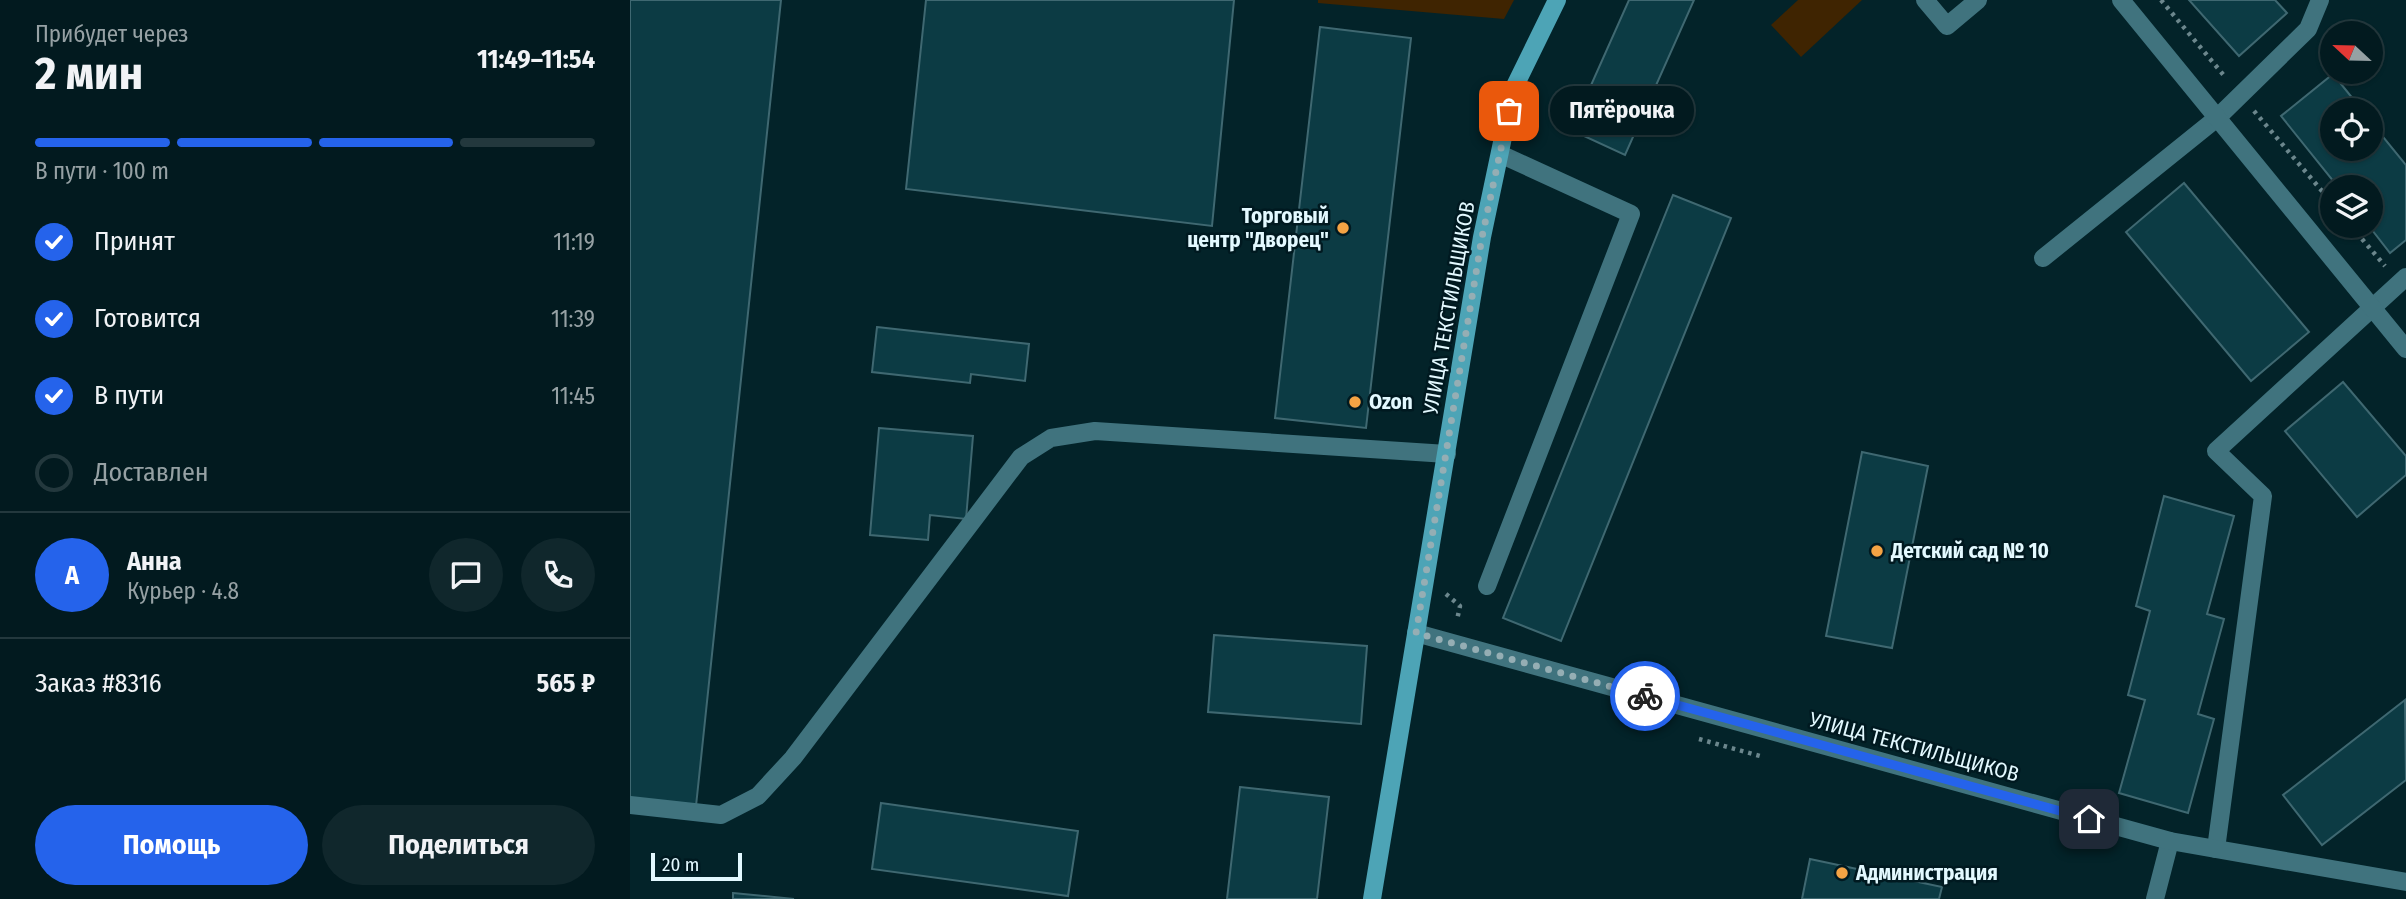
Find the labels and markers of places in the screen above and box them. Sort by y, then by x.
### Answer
pin [1479,81,1539,141]
callout: Пятёрочка [1551,86,1694,136]
place label: Торговый центр "Дворец" [1187,203,1329,253]
marker: Торговый центр "Дворец" [1335,220,1351,236]
place label: Ozon [1369,389,1413,415]
marker: Ozon [1347,394,1363,410]
place label: Детский сад № 10 [1890,538,2049,564]
marker: Детский сад № 10 [1869,543,1885,559]
pin [2059,789,2119,849]
place label: Администрация [1855,860,1998,886]
marker: Администрация [1834,865,1850,881]

